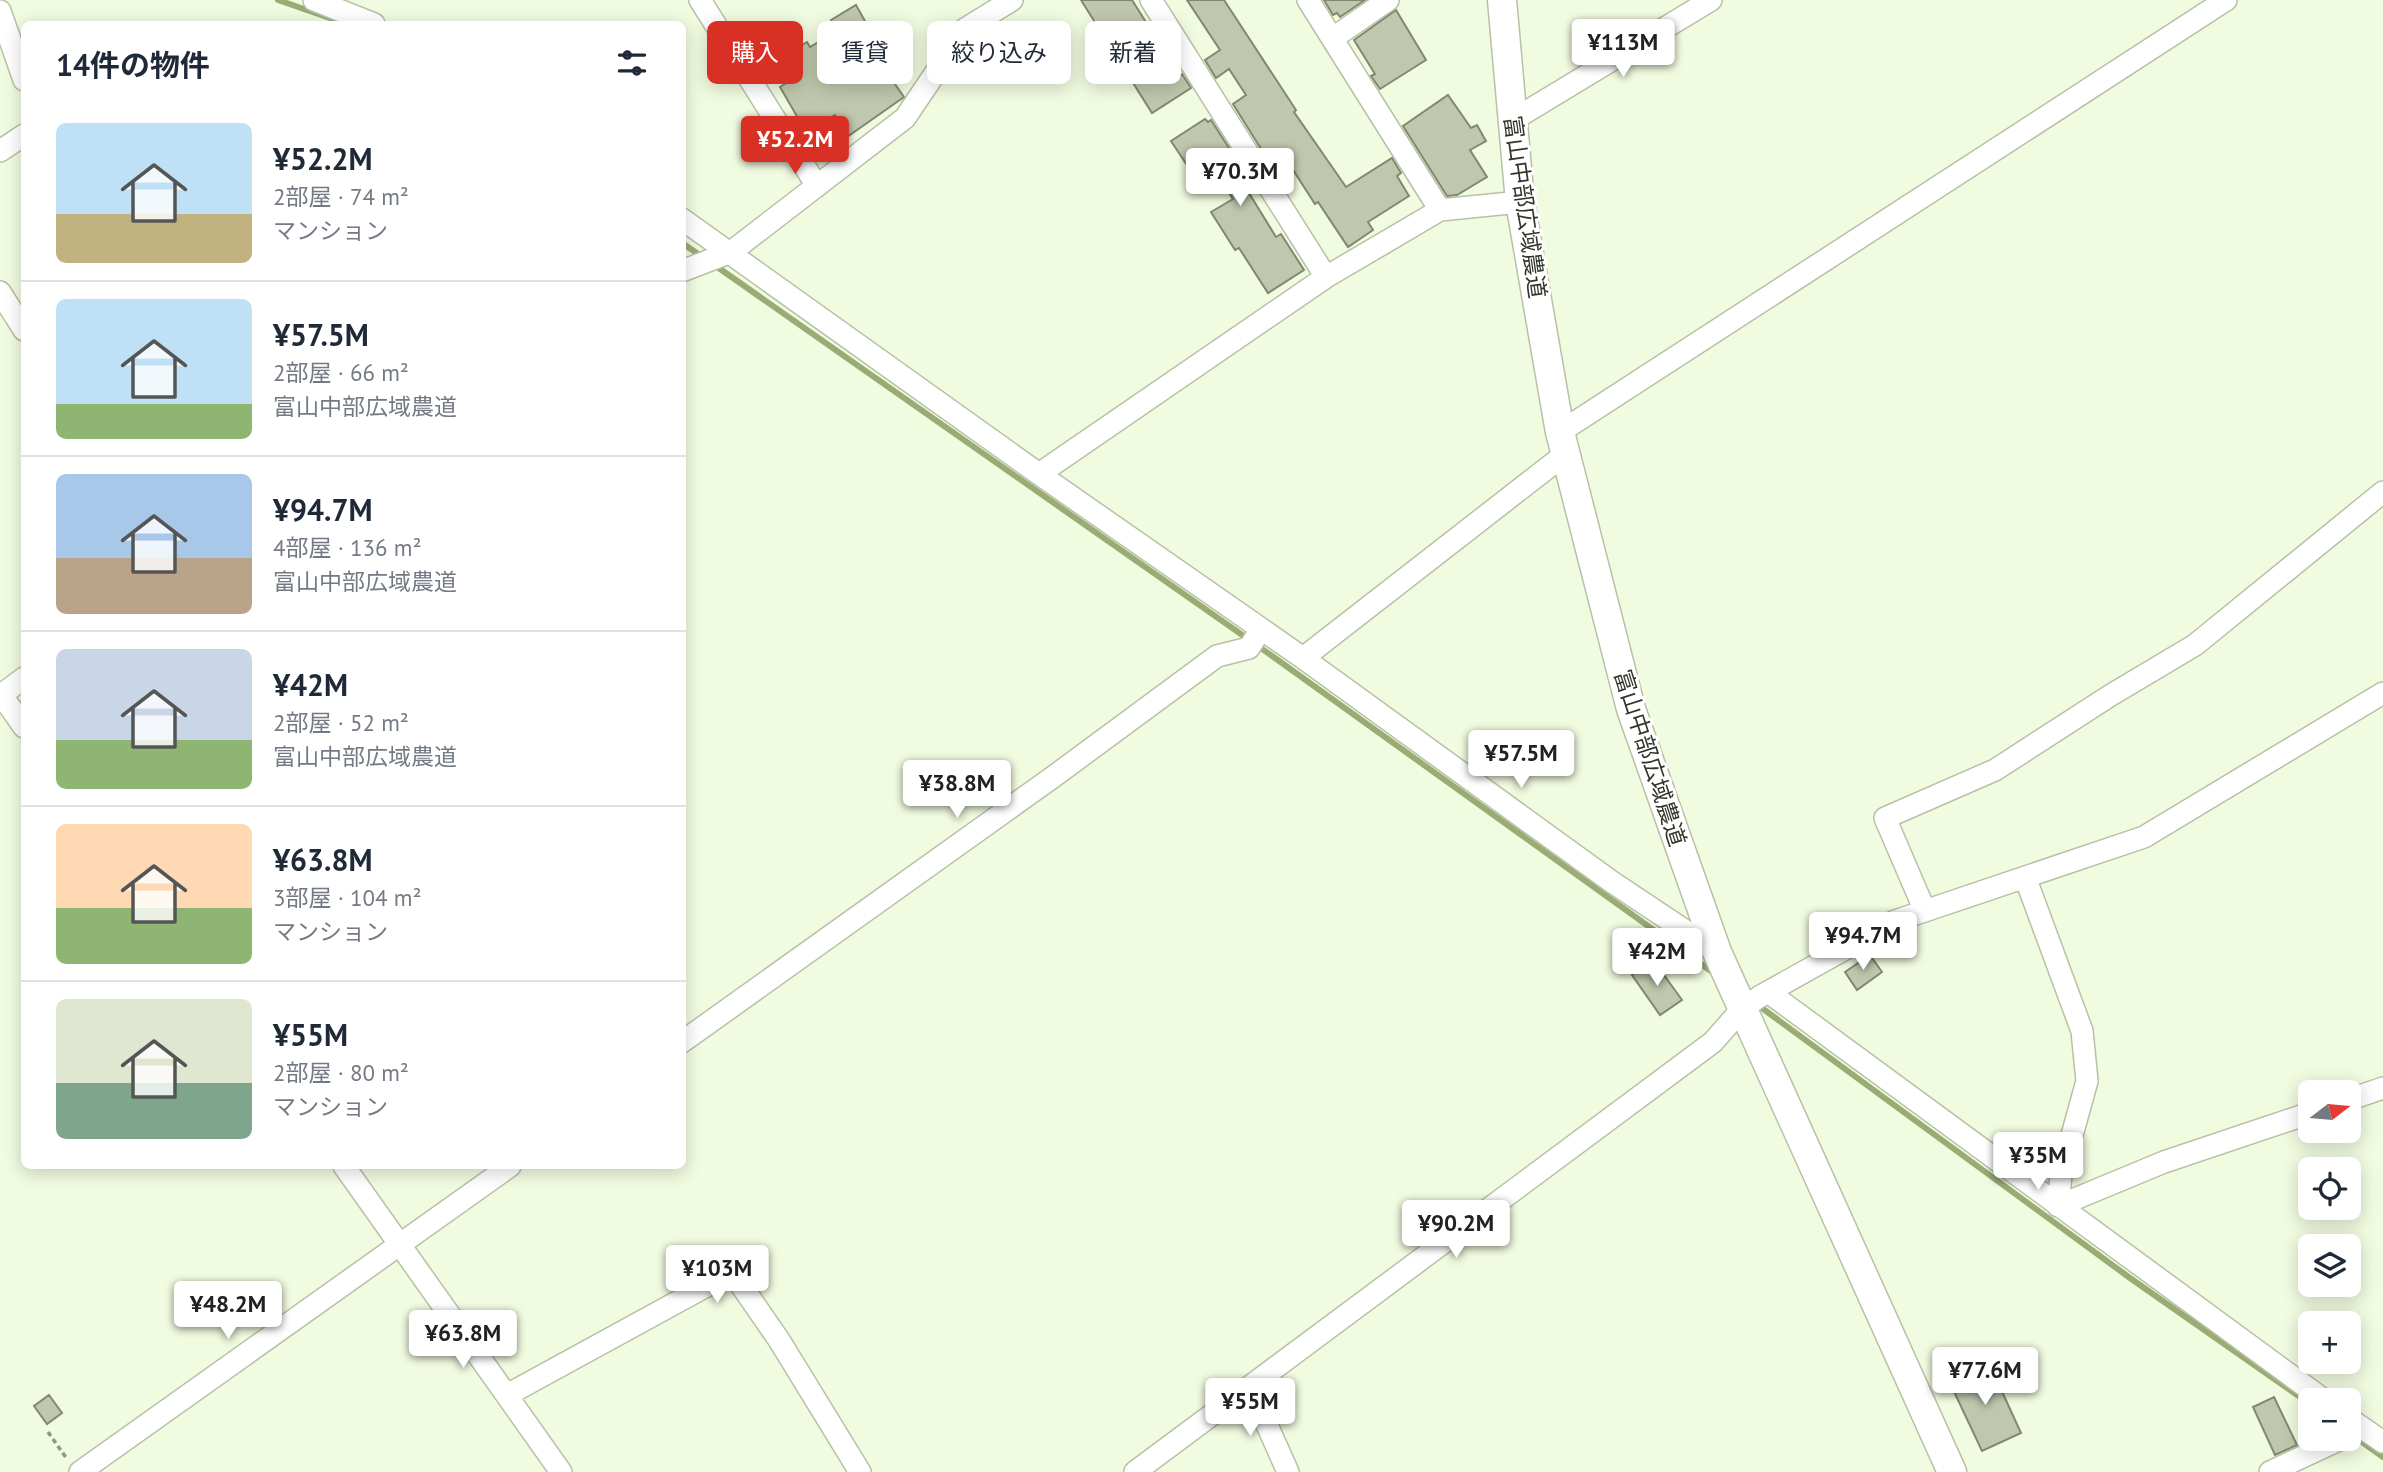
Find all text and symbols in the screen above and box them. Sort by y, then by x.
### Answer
pin: ¥113M [1574,20,1672,79]
chip: 購入 [707,21,803,84]
chip: 賃貸 [817,21,913,84]
chip: 絞り込み [927,21,1071,84]
chip: 新着 [1085,21,1181,84]
text: ¥113M [1588,27,1658,56]
icon: filters [613,44,651,82]
text: 14件の物件 [56,45,210,84]
street label: 富山中部広域農道 [1498,114,1553,300]
pin: ¥52.2M [738,116,852,176]
text: ¥52.2M [757,124,833,153]
text: ¥52.2M [273,139,372,178]
pin: ¥70.3M [1183,148,1297,208]
icon: home [112,151,196,235]
text: ¥70.3M [1202,156,1278,185]
text: 2部屋 · 74 m² [273,182,409,211]
text: マンション [273,216,388,245]
text: ¥57.5M [273,315,369,354]
icon: home [112,327,196,411]
text: 2部屋 · 66 m² [273,358,409,387]
text: 富山中部広域農道 [273,392,457,421]
text: ¥94.7M [273,490,372,529]
icon: home [112,502,196,586]
text: 4部屋 · 136 m² [273,533,421,562]
text: 富山中部広域農道 [273,567,457,596]
text: ¥42M [273,665,348,704]
street label: 富山中部広域農道 [1608,666,1693,850]
icon: home [112,677,196,761]
text: 2部屋 · 52 m² [273,708,409,737]
pin: ¥57.5M [1464,730,1578,790]
text: ¥57.5M [1484,738,1558,767]
text: 富山中部広域農道 [273,742,457,771]
pin: ¥38.8M [900,760,1014,820]
text: ¥38.8M [919,768,995,797]
text: ¥63.8M [273,840,372,879]
icon: home [112,852,196,936]
text: 3部屋 · 104 m² [273,883,421,912]
pin: ¥94.7M [1806,912,1920,972]
text: マンション [273,917,388,946]
text: ¥94.7M [1825,920,1901,949]
pin: ¥42M [1616,928,1698,988]
text: ¥42M [1628,936,1686,965]
text: ¥55M [273,1015,348,1054]
icon: home [112,1027,196,1111]
text: 2部屋 · 80 m² [273,1058,409,1087]
north arrow [2298,1080,2361,1143]
map controls [2298,1080,2361,1451]
text: マンション [273,1092,388,1121]
pin: ¥35M [1997,1132,2079,1192]
text: ¥35M [2009,1140,2067,1169]
button: locate [2298,1157,2361,1220]
pin: ¥90.2M [1399,1200,1513,1260]
text: ¥90.2M [1418,1208,1494,1237]
button: layers [2298,1234,2361,1297]
pin: ¥103M [668,1246,766,1305]
text: ¥103M [682,1253,752,1282]
pin: ¥48.2M [171,1282,285,1341]
text: ¥48.2M [190,1289,266,1318]
pin: ¥63.8M [406,1310,520,1370]
button: + [2298,1311,2361,1374]
text: ¥63.8M [425,1318,501,1347]
pin: ¥77.6M [1928,1348,2042,1407]
text: ¥77.6M [1948,1355,2022,1384]
pin: ¥55M [1209,1378,1291,1438]
text: ¥55M [1221,1386,1279,1415]
button: − [2298,1388,2361,1451]

